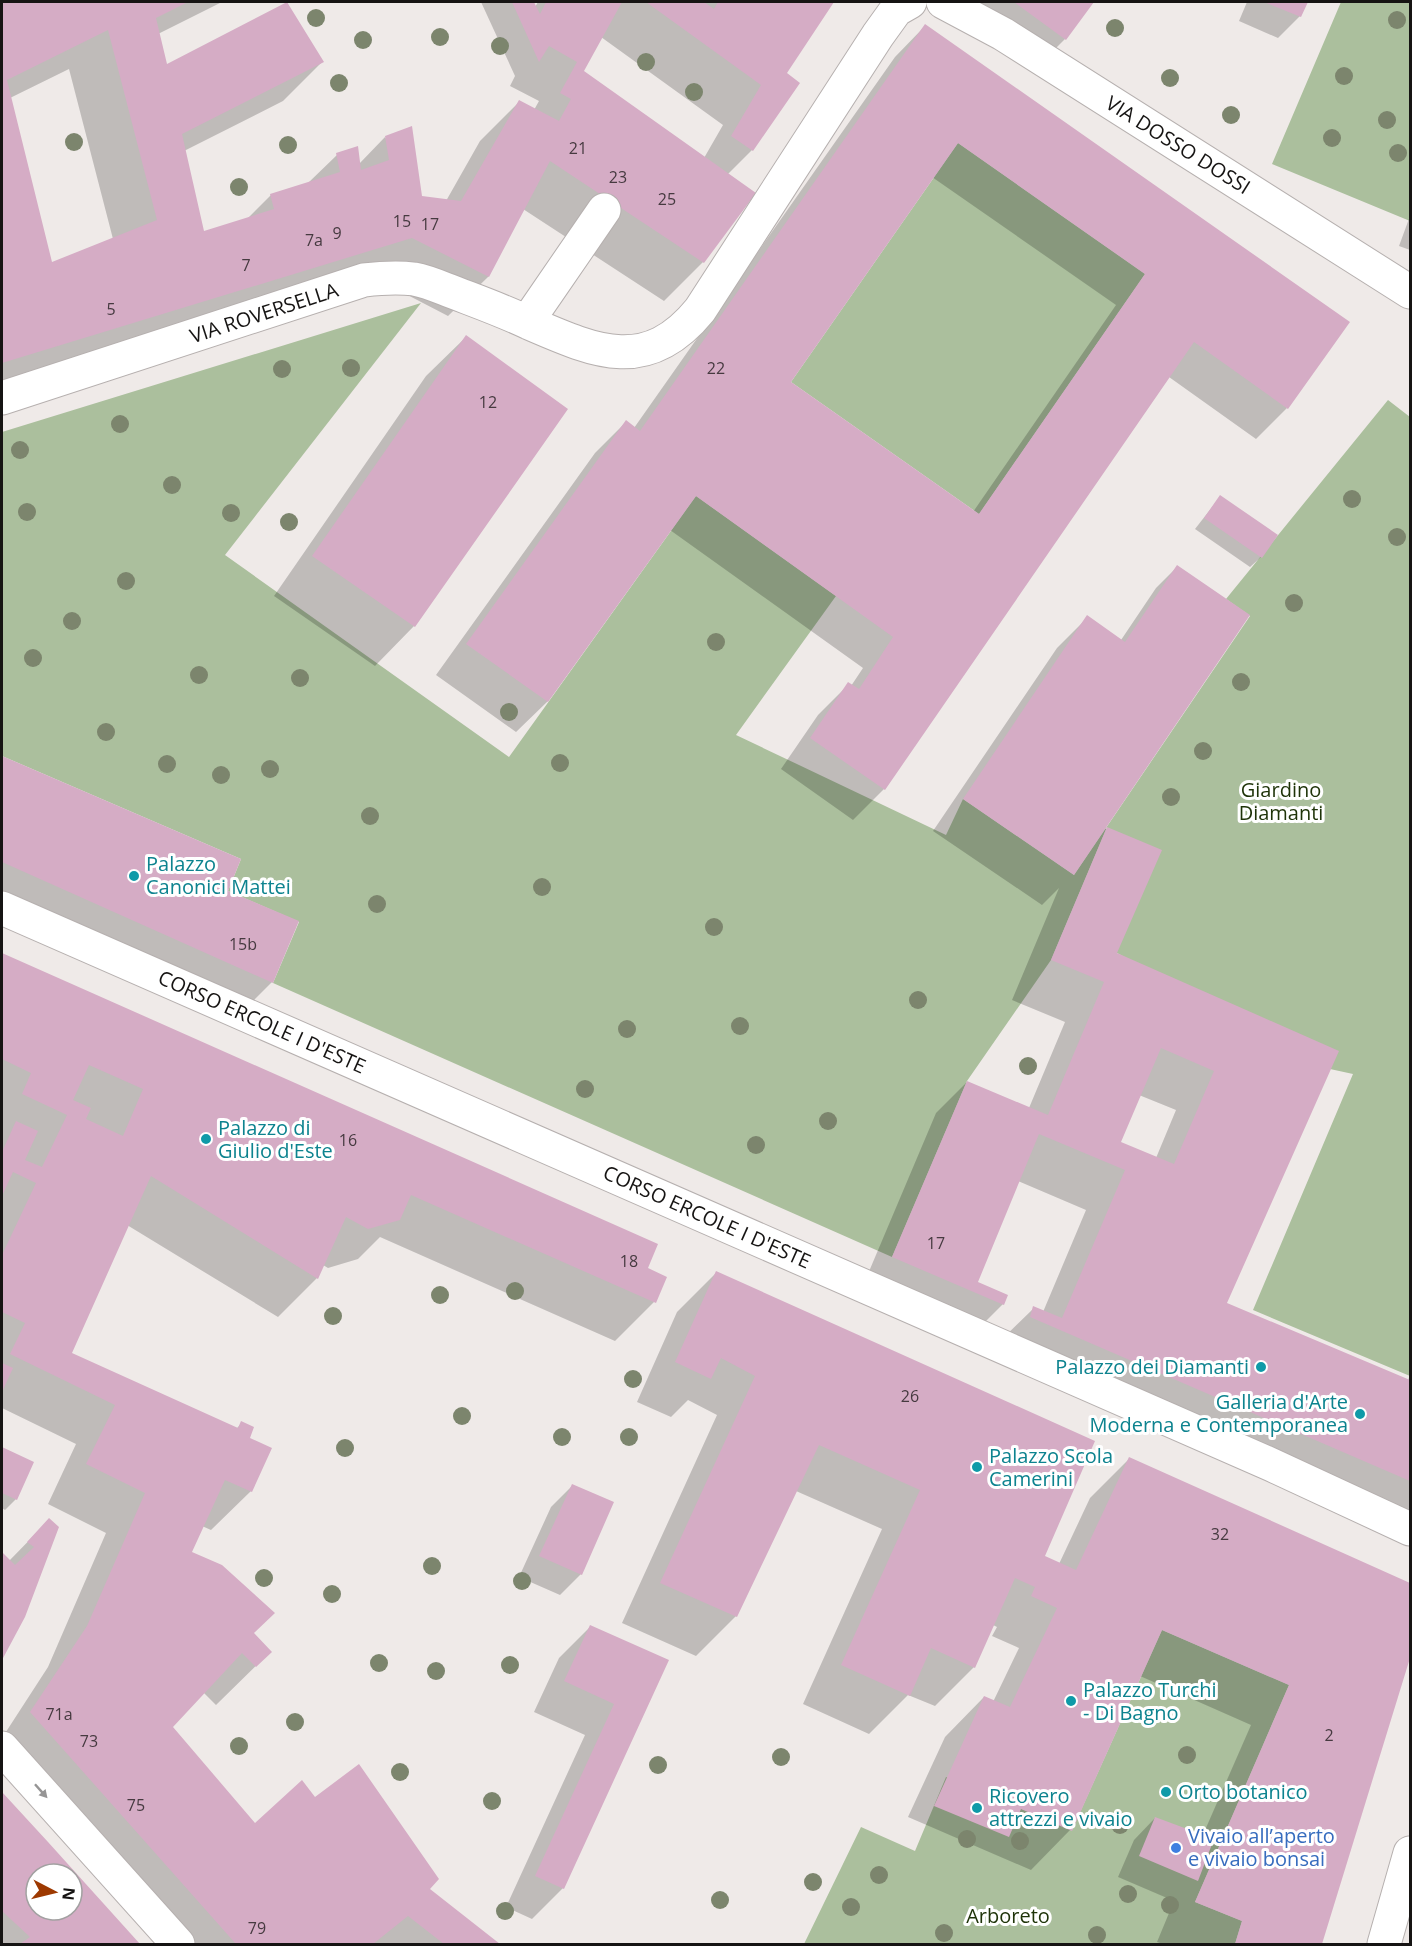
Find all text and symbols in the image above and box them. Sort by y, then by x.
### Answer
street label: VIA DOSSO DOSSI [1101,89,1256,200]
house number: 21 [569,137,587,159]
house number: 23 [609,166,627,188]
house number: 25 [658,188,676,210]
house number: 15 [393,210,411,232]
house number: 17 [421,213,439,235]
house number: 9 [332,222,342,244]
house number: 7a [305,229,323,251]
house number: 7 [241,254,251,276]
street label: VIA ROVERSELLA [186,276,342,349]
house number: 5 [106,298,116,320]
house number: 22 [707,357,725,379]
house number: 12 [479,391,497,413]
park label: Giardino Diamanti [1239,776,1323,826]
place label: Palazzo Canonici Mattei [146,850,291,900]
marker: Palazzo Canonici Mattei [127,869,141,883]
house number: 15b [229,933,257,955]
street label: CORSO ERCOLE I D'ESTE [154,964,370,1080]
place label: Palazzo di Giulio d'Este [218,1114,333,1164]
house number: 16 [339,1129,357,1151]
marker: Palazzo di Giulio d'Este [199,1132,213,1146]
street label: CORSO ERCOLE I D'ESTE [599,1159,815,1275]
house number: 17 [927,1232,945,1254]
house number: 18 [620,1250,638,1272]
place label: Palazzo dei Diamanti [1055,1353,1249,1380]
marker: Palazzo dei Diamanti [1254,1360,1268,1374]
house number: 26 [901,1385,919,1407]
place label: Galleria d'Arte Moderna e Contemporanea [1089,1388,1348,1438]
marker: Galleria d'Arte Moderna e Contemporanea [1353,1407,1367,1421]
place label: Palazzo Scola Camerini [989,1442,1113,1492]
marker: Palazzo Scola Camerini [970,1460,984,1474]
house number: 32 [1211,1523,1229,1545]
place label: Palazzo Turchi - Di Bagno [1083,1676,1217,1726]
marker: Palazzo Turchi - Di Bagno [1064,1694,1078,1708]
house number: 71a [45,1703,73,1725]
house number: 2 [1324,1724,1334,1746]
house number: 73 [80,1730,98,1752]
place label: Orto botanico [1178,1778,1308,1805]
place label: Ricovero attrezzi e vivaio [989,1782,1132,1832]
one-way arrow [34,1784,48,1799]
marker: Orto botanico [1159,1785,1173,1799]
house number: 75 [127,1794,145,1816]
marker: Ricovero attrezzi e vivaio [970,1801,984,1815]
place label: Vivaio all’aperto e vivaio bonsai [1188,1822,1335,1872]
marker: Vivaio all’aperto e vivaio bonsai [1169,1841,1183,1855]
north arrow [24,1862,84,1922]
text: N [57,1886,81,1902]
park label: Arboreto [966,1902,1050,1929]
house number: 79 [248,1917,266,1939]

